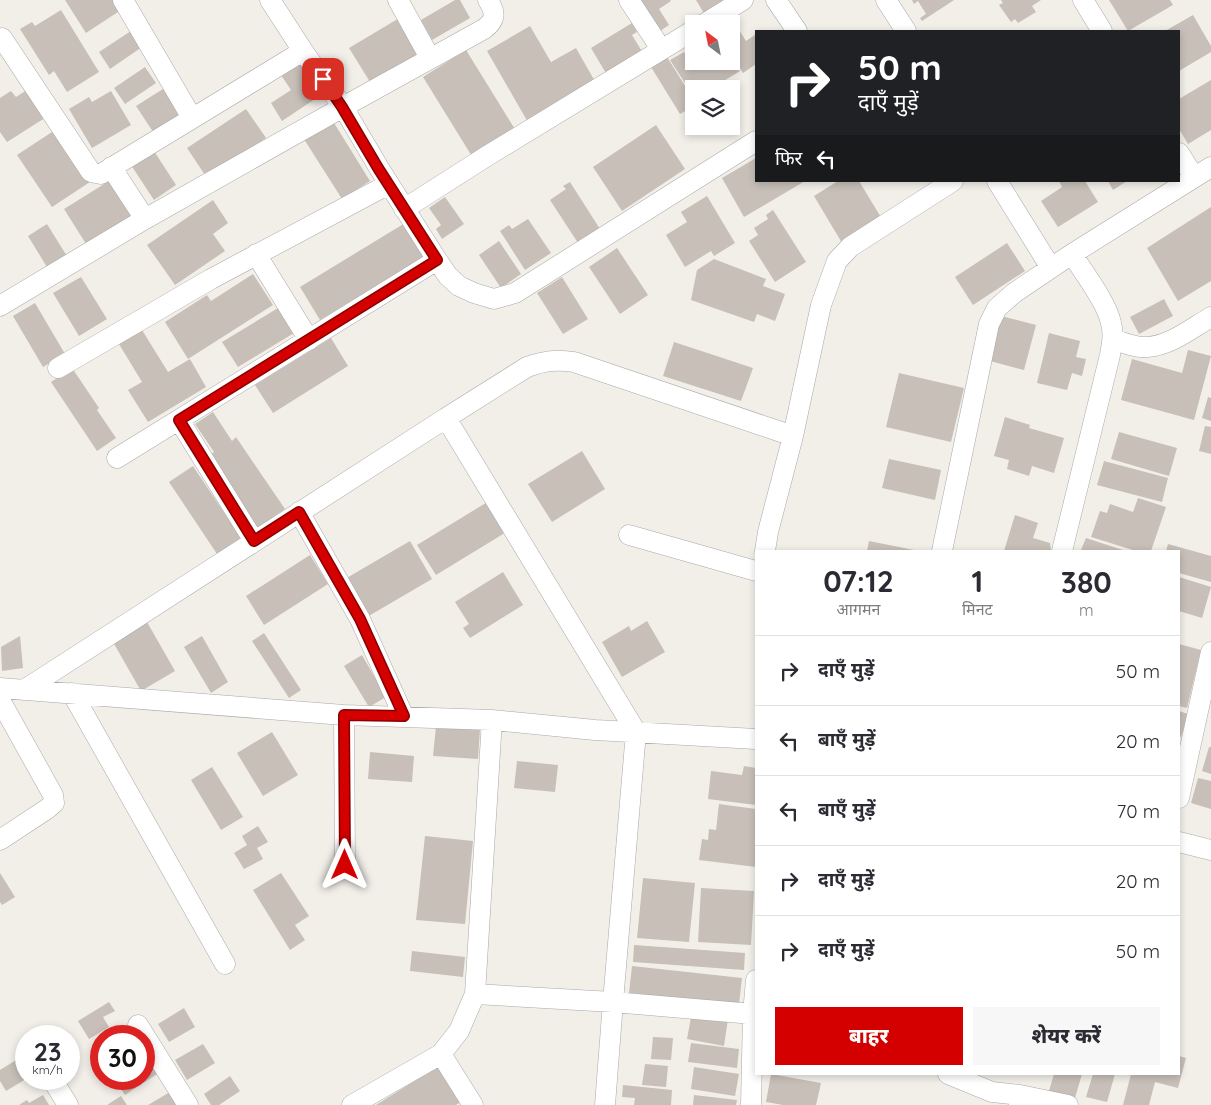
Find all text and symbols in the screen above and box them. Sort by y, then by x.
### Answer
north arrow [685,15,740,70]
map controls [685,15,740,135]
text: 50 m [858,45,942,89]
icon: right [775,50,840,115]
pin [302,58,344,100]
icon: arrive [309,65,337,93]
button: layers [685,80,740,135]
text: दाएँ मुड़ें [858,88,918,116]
icon: left [812,145,840,173]
text: फिर [775,146,802,170]
text: 07:12 [823,562,894,600]
text: 1 [971,562,983,600]
text: 380 [1061,563,1112,601]
text: आगमन [837,599,880,619]
text: मिनट [962,599,993,619]
text: m [1079,600,1094,620]
icon: right [775,657,803,685]
text: दाएँ मुड़ें [818,657,874,681]
text: 50 m [1116,659,1160,683]
icon: left [775,727,803,755]
text: बाएँ मुड़ें [818,727,875,751]
text: 20 m [1116,729,1160,753]
icon: left [775,797,803,825]
text: बाएँ मुड़ें [818,797,875,821]
text: 70 m [1116,799,1160,823]
position arrow [318,838,370,890]
icon: right [775,867,803,895]
text: दाएँ मुड़ें [818,867,874,891]
text: 20 m [1116,869,1160,893]
icon: right [775,937,803,965]
text: दाएँ मुड़ें [818,937,874,961]
text: 50 m [1116,939,1160,963]
button: बाहर [775,1007,963,1065]
button: शेयर करें [973,1007,1160,1065]
speed limit sign: 30 [90,1025,155,1090]
text: 23 [34,1036,61,1067]
text: km/h [32,1062,63,1077]

